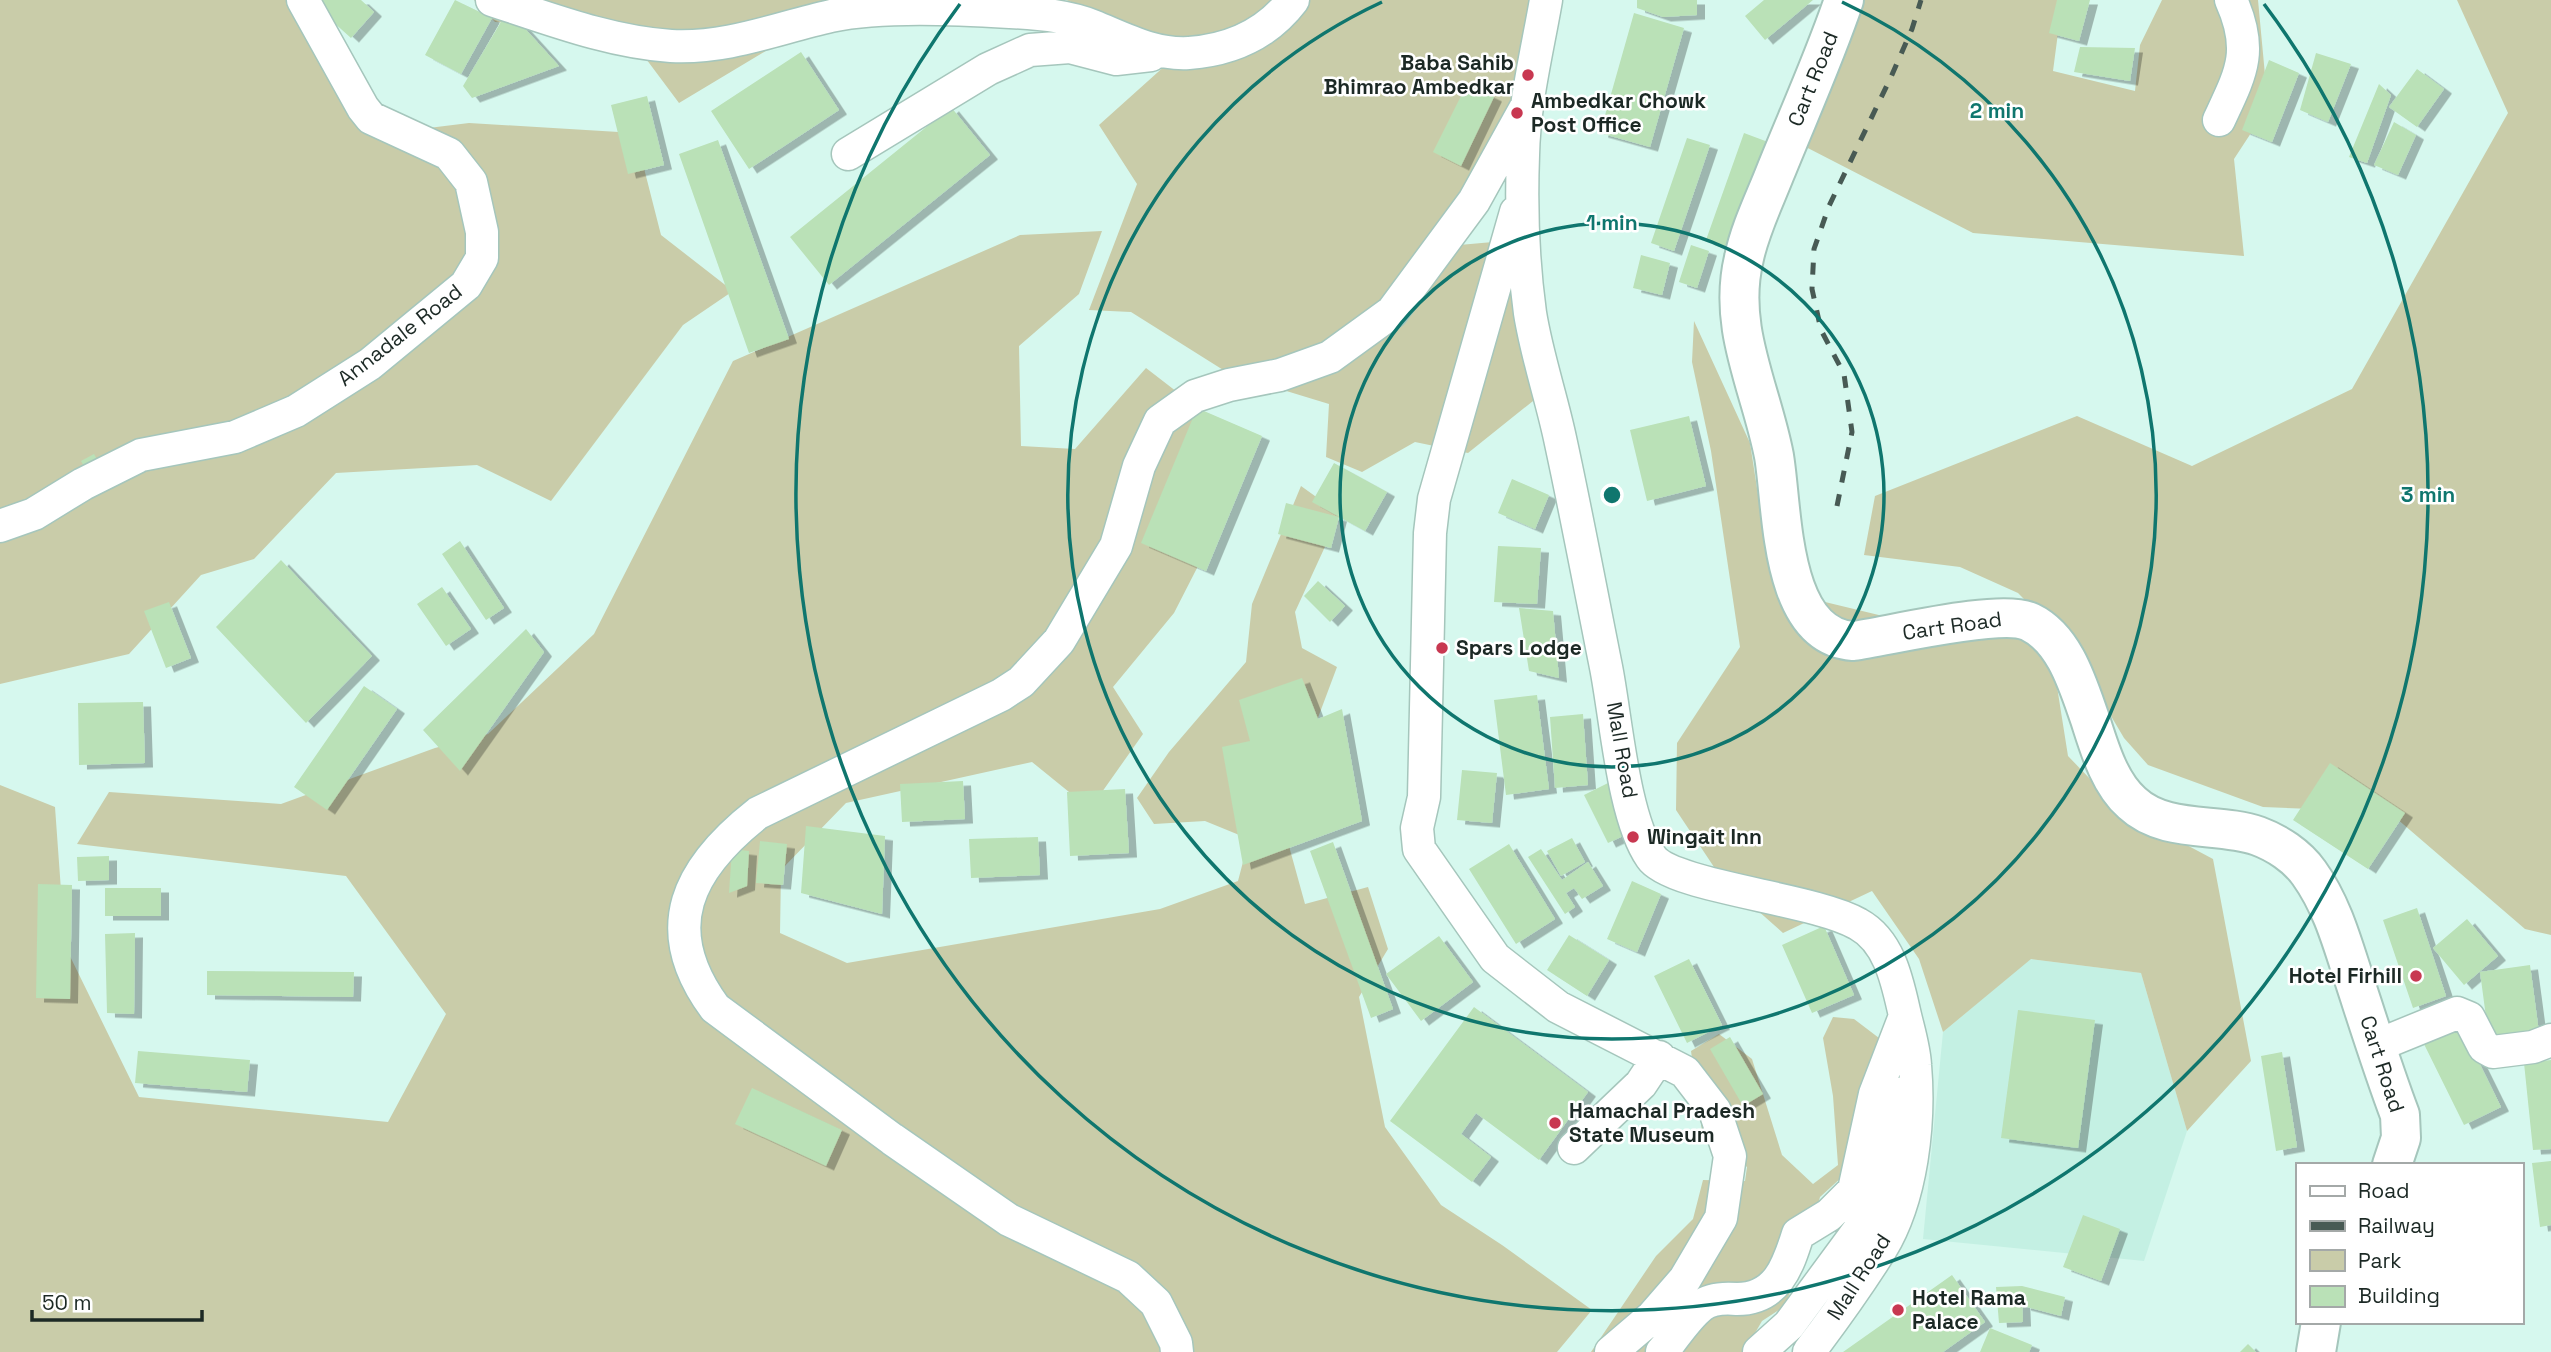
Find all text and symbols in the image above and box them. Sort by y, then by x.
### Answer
street label: Cart Road [1781,27,1844,130]
place label: Baba Sahib Bhimrao Ambedkar [1323,49,1514,100]
marker: Baba Sahib Bhimrao Ambedkar [1520,67,1536,83]
place label: Ambedkar Chowk Post Office [1531,87,1706,138]
text: 2 min [1970,97,2024,124]
marker: Ambedkar Chowk Post Office [1509,105,1525,121]
text: 1 min [1586,209,1638,236]
street label: Annadale Road [332,278,467,392]
text: 3 min [2401,481,2455,508]
centre of rings [1600,483,1624,507]
street label: Cart Road [1900,605,2003,646]
place label: Spars Lodge [1456,634,1582,661]
marker: Spars Lodge [1434,640,1450,656]
street label: Mall Road [1601,700,1644,800]
place label: Wingait Inn [1647,823,1762,850]
marker: Wingait Inn [1625,829,1641,845]
place label: Hotel Firhill [2289,962,2402,989]
marker: Hotel Firhill [2408,968,2424,984]
street label: Cart Road [2354,1012,2411,1116]
place label: Hamachal Pradesh State Museum [1569,1097,1755,1148]
marker: Hamachal Pradesh State Museum [1547,1115,1563,1131]
legend [2296,1163,2523,1324]
text: Road [2358,1177,2410,1204]
text: Railway [2358,1212,2435,1239]
street label: Mall Road [1821,1228,1896,1325]
text: Park [2358,1247,2402,1274]
scale bar [32,1278,201,1322]
text: Building [2358,1282,2440,1309]
place label: Hotel Rama Palace [1912,1284,2026,1335]
text: 50 m [42,1289,92,1316]
marker: Hotel Rama Palace [1890,1302,1906,1318]

